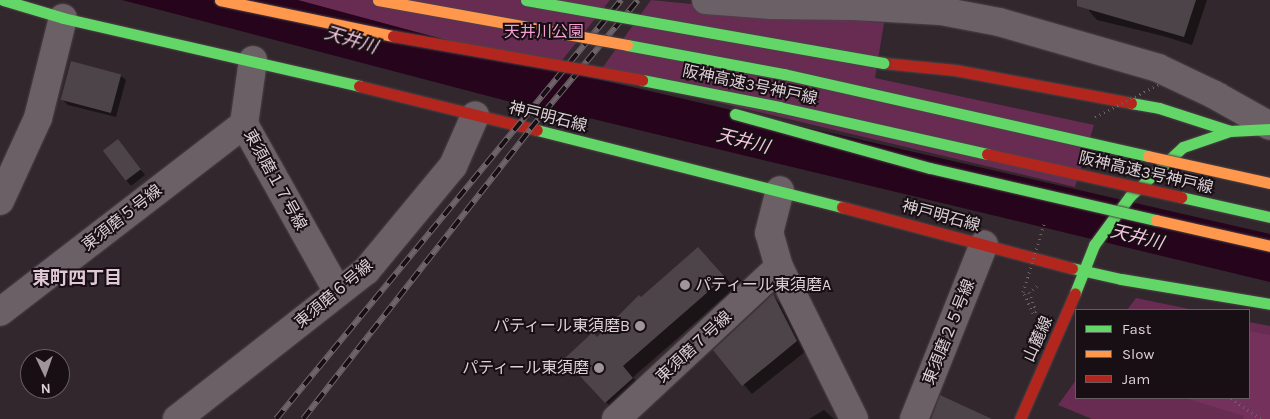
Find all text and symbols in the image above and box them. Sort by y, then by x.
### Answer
water label: 天井川 [322,22,380,58]
park label: 天井川公園 [504,22,584,42]
street label: 阪神高速3号神戸線 [681,61,819,109]
street label: 神戸明石線 [507,98,589,136]
water label: 天井川 [714,124,772,158]
street label: 東須磨１７号線 [239,126,311,234]
street label: 阪神高速3号神戸線 [1077,148,1215,198]
street label: 東須磨５号線 [78,181,166,255]
street label: 神戸明石線 [900,196,982,236]
water label: 天井川 [1108,220,1166,254]
street label: 東須磨６号線 [291,256,377,332]
district label: 東町四丁目 [32,267,122,289]
place label: パティール東須磨A [695,275,832,295]
street label: 東須磨２５号線 [919,276,979,388]
marker: パティール東須磨A [679,279,691,291]
street label: 東須磨７号線 [652,307,736,387]
legend [1075,309,1250,399]
street label: 山麓線 [1019,313,1057,365]
place label: パティール東須磨B [492,316,630,336]
marker: パティール東須磨B [634,320,646,332]
text: Fast [1122,320,1151,338]
text: Slow [1122,345,1154,363]
north arrow [20,349,70,399]
place label: パティール東須磨 [461,358,589,378]
marker: パティール東須磨 [593,362,605,374]
text: Jam [1122,370,1150,388]
text: N [40,380,51,397]

